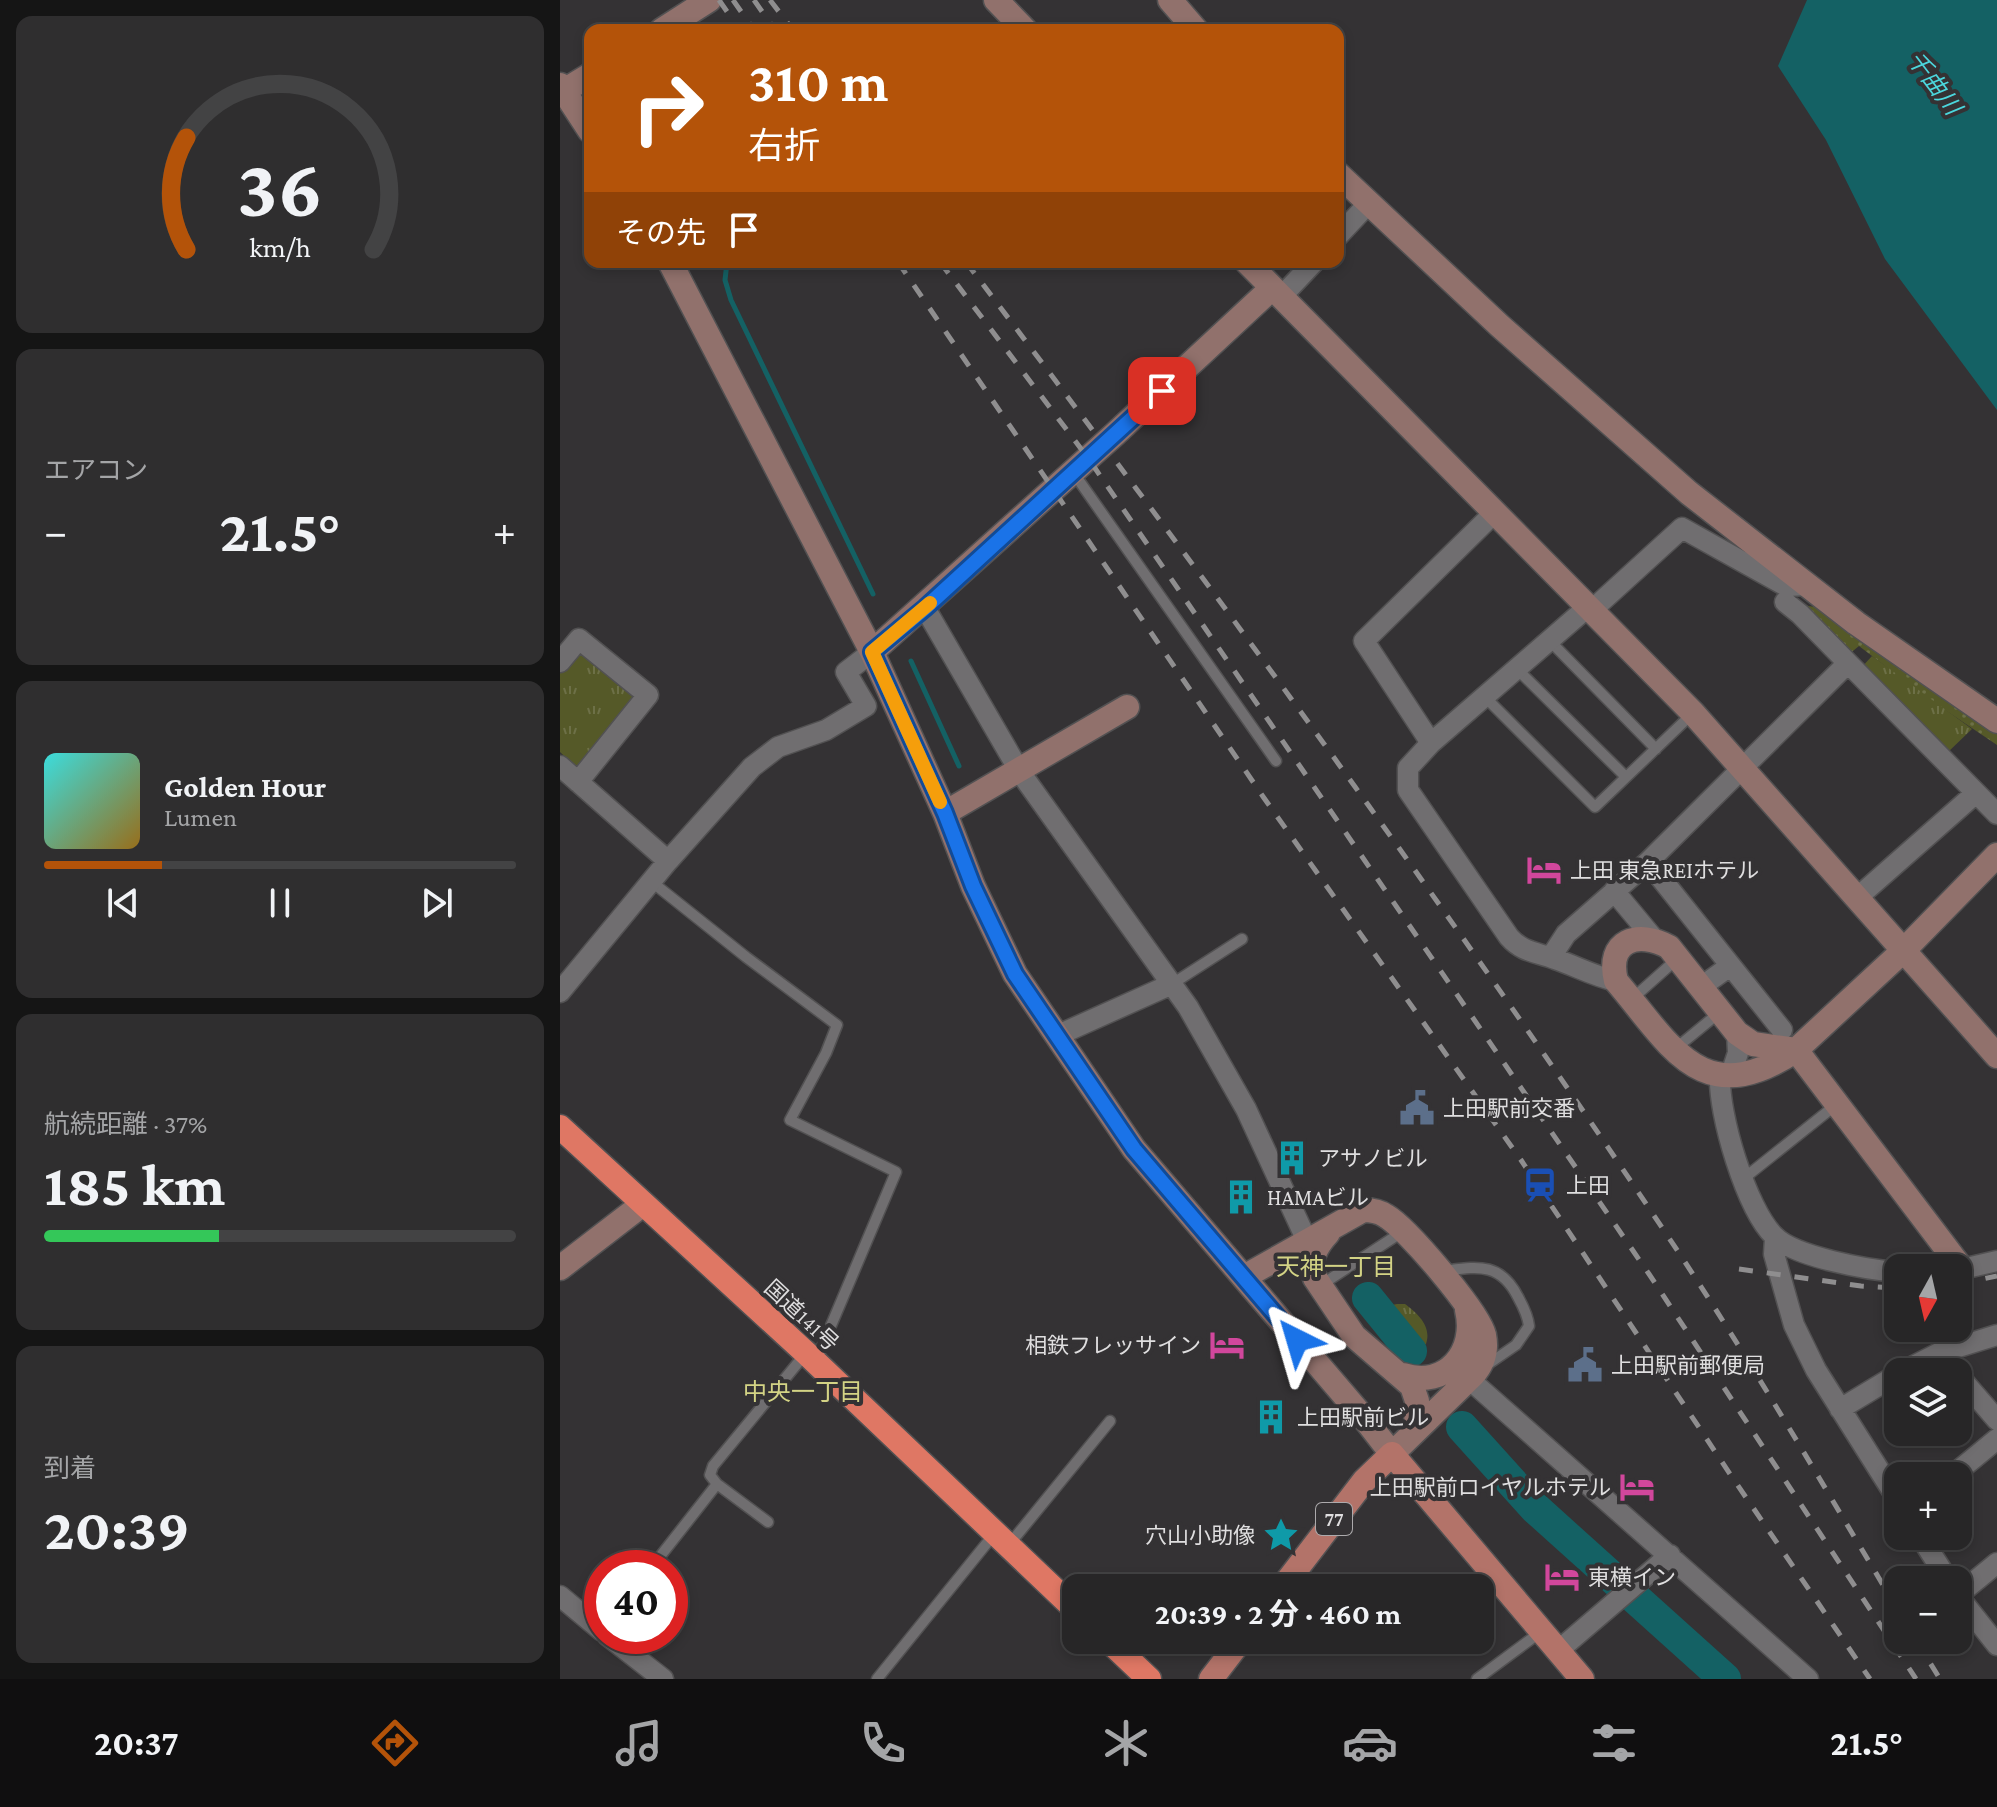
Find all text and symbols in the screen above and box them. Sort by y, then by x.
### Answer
water label: 千曲川 [1902,46,1969,122]
text: 310 m [748,51,889,113]
icon: right [616,56,720,160]
text: 右折 [748,126,820,166]
text: 36 [237,141,323,234]
icon: arrive [722,208,766,252]
text: その先 [616,216,706,249]
text: km/h [249,231,311,263]
pin [1128,357,1196,425]
icon: arrive [1140,369,1184,413]
text: エアコン [44,456,148,485]
text: 21.5° [219,497,341,564]
text: − [44,507,67,555]
text: + [493,507,516,555]
text: Golden Hour [164,770,326,803]
text: Lumen [164,803,237,832]
hotel icon: 上田 東急REIホテル [1525,851,1563,889]
place label: 上田 東急REIホテル [1570,858,1759,883]
icon: previous [101,881,145,925]
icon: pause [258,881,302,925]
icon: next [415,881,459,925]
public building icon: 上田駅前交番 [1398,1089,1436,1127]
place label: 上田駅前交番 [1443,1096,1575,1121]
text: 航続距離 · 37% [44,1110,207,1139]
building icon: アサノビル [1273,1139,1311,1177]
place label: アサノビル [1318,1146,1428,1171]
text: 185 km [44,1151,225,1218]
station icon: 上田 [1521,1166,1559,1204]
place label: 上田 [1566,1173,1610,1198]
building icon: HAMAビル [1222,1178,1260,1216]
place label: HAMAビル [1267,1185,1369,1210]
district label: 天神一丁目 [1276,1253,1396,1280]
north arrow [1884,1254,1972,1342]
map controls [1884,1254,1972,1654]
street label: 国道141号 [760,1275,844,1356]
position arrow [1255,1298,1339,1382]
hotel icon: 相鉄フレッサイン [1208,1326,1246,1364]
place label: 相鉄フレッサイン [1025,1333,1201,1358]
public building icon: 上田駅前郵便局 [1566,1346,1604,1384]
place label: 上田駅前郵便局 [1611,1353,1765,1378]
button: layers [1884,1358,1972,1446]
district label: 中央一丁目 [743,1378,863,1405]
building icon: 上田駅前ビル [1252,1398,1290,1436]
place label: 上田駅前ビル [1297,1405,1429,1430]
text: 到着 [44,1454,96,1483]
button: + [1884,1462,1972,1550]
hotel icon: 上田駅前ロイヤルホテル [1618,1468,1656,1506]
place label: 上田駅前ロイヤルホテル [1370,1475,1611,1500]
text: 20:39 [44,1495,190,1562]
road number: 77 [1316,1503,1352,1535]
place icon: 穴山小助像 [1262,1516,1300,1554]
place label: 穴山小助像 [1145,1523,1255,1548]
speed limit sign: 40 [584,1550,688,1654]
hotel icon: 東横イン [1543,1558,1581,1596]
place label: 東横イン [1588,1565,1676,1590]
button: − [1884,1566,1972,1654]
text: 20:39 · 2 分 · 460 m [1155,1597,1401,1630]
icon: directions [367,1715,423,1771]
icon: music [611,1715,667,1771]
icon: phone [855,1715,911,1771]
icon: climate [1098,1715,1154,1771]
icon: car [1342,1715,1398,1771]
icon: filters [1586,1715,1642,1771]
text: 20:37 [94,1723,179,1763]
text: 21.5° [1830,1723,1903,1763]

